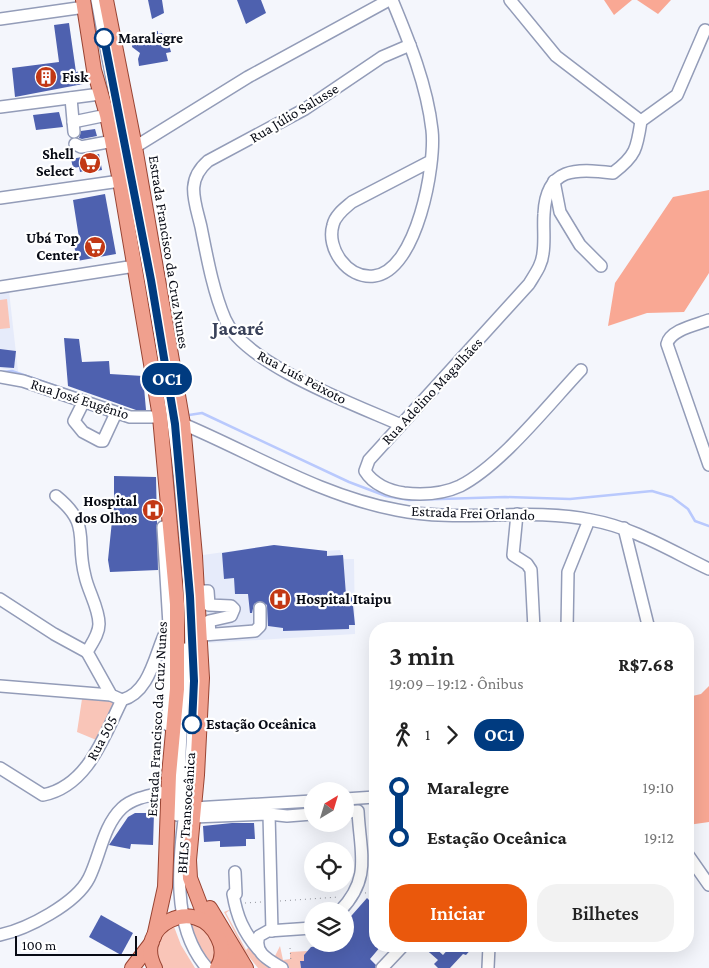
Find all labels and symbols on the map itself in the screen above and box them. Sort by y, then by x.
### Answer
marker: Maralegre [94,28,114,48]
place label: Maralegre [118,30,183,46]
building icon: Fisk [34,65,58,89]
place label: Fisk [62,69,89,85]
street label: Rua Júlio Salusse [247,80,342,147]
place label: Shell Select [36,146,75,179]
supermarket icon: Shell Select [78,151,102,175]
street label: Estrada Francisco da Cruz Nunes [146,154,192,350]
place label: Ubá Top Center [26,230,79,263]
supermarket icon: Ubá Top Center [83,235,107,259]
district label: Jacaré [210,317,264,339]
street label: Rua Adelino Magalhães [378,334,486,448]
street label: Rua Luís Peixoto [255,347,349,407]
line badge: OC1 [138,363,196,395]
street label: Rua José Eugênio [29,376,131,423]
place label: Hospital dos Olhos [75,493,138,526]
hospital icon: Hospital dos Olhos [141,498,165,522]
street label: Estrada Frei Orlando [411,503,535,523]
hospital icon: Hospital Itaipu [268,587,292,611]
place label: Hospital Itaipu [296,591,392,607]
street label: Estrada Francisco da Cruz Nunes [144,621,170,817]
street label: Rua 505 [84,713,120,763]
marker: Estação Oceânica [182,714,202,734]
place label: Estação Oceânica [206,716,317,732]
street label: BHLS Transoceânica [174,752,198,874]
north arrow [304,782,354,832]
scale bar [15,933,138,956]

